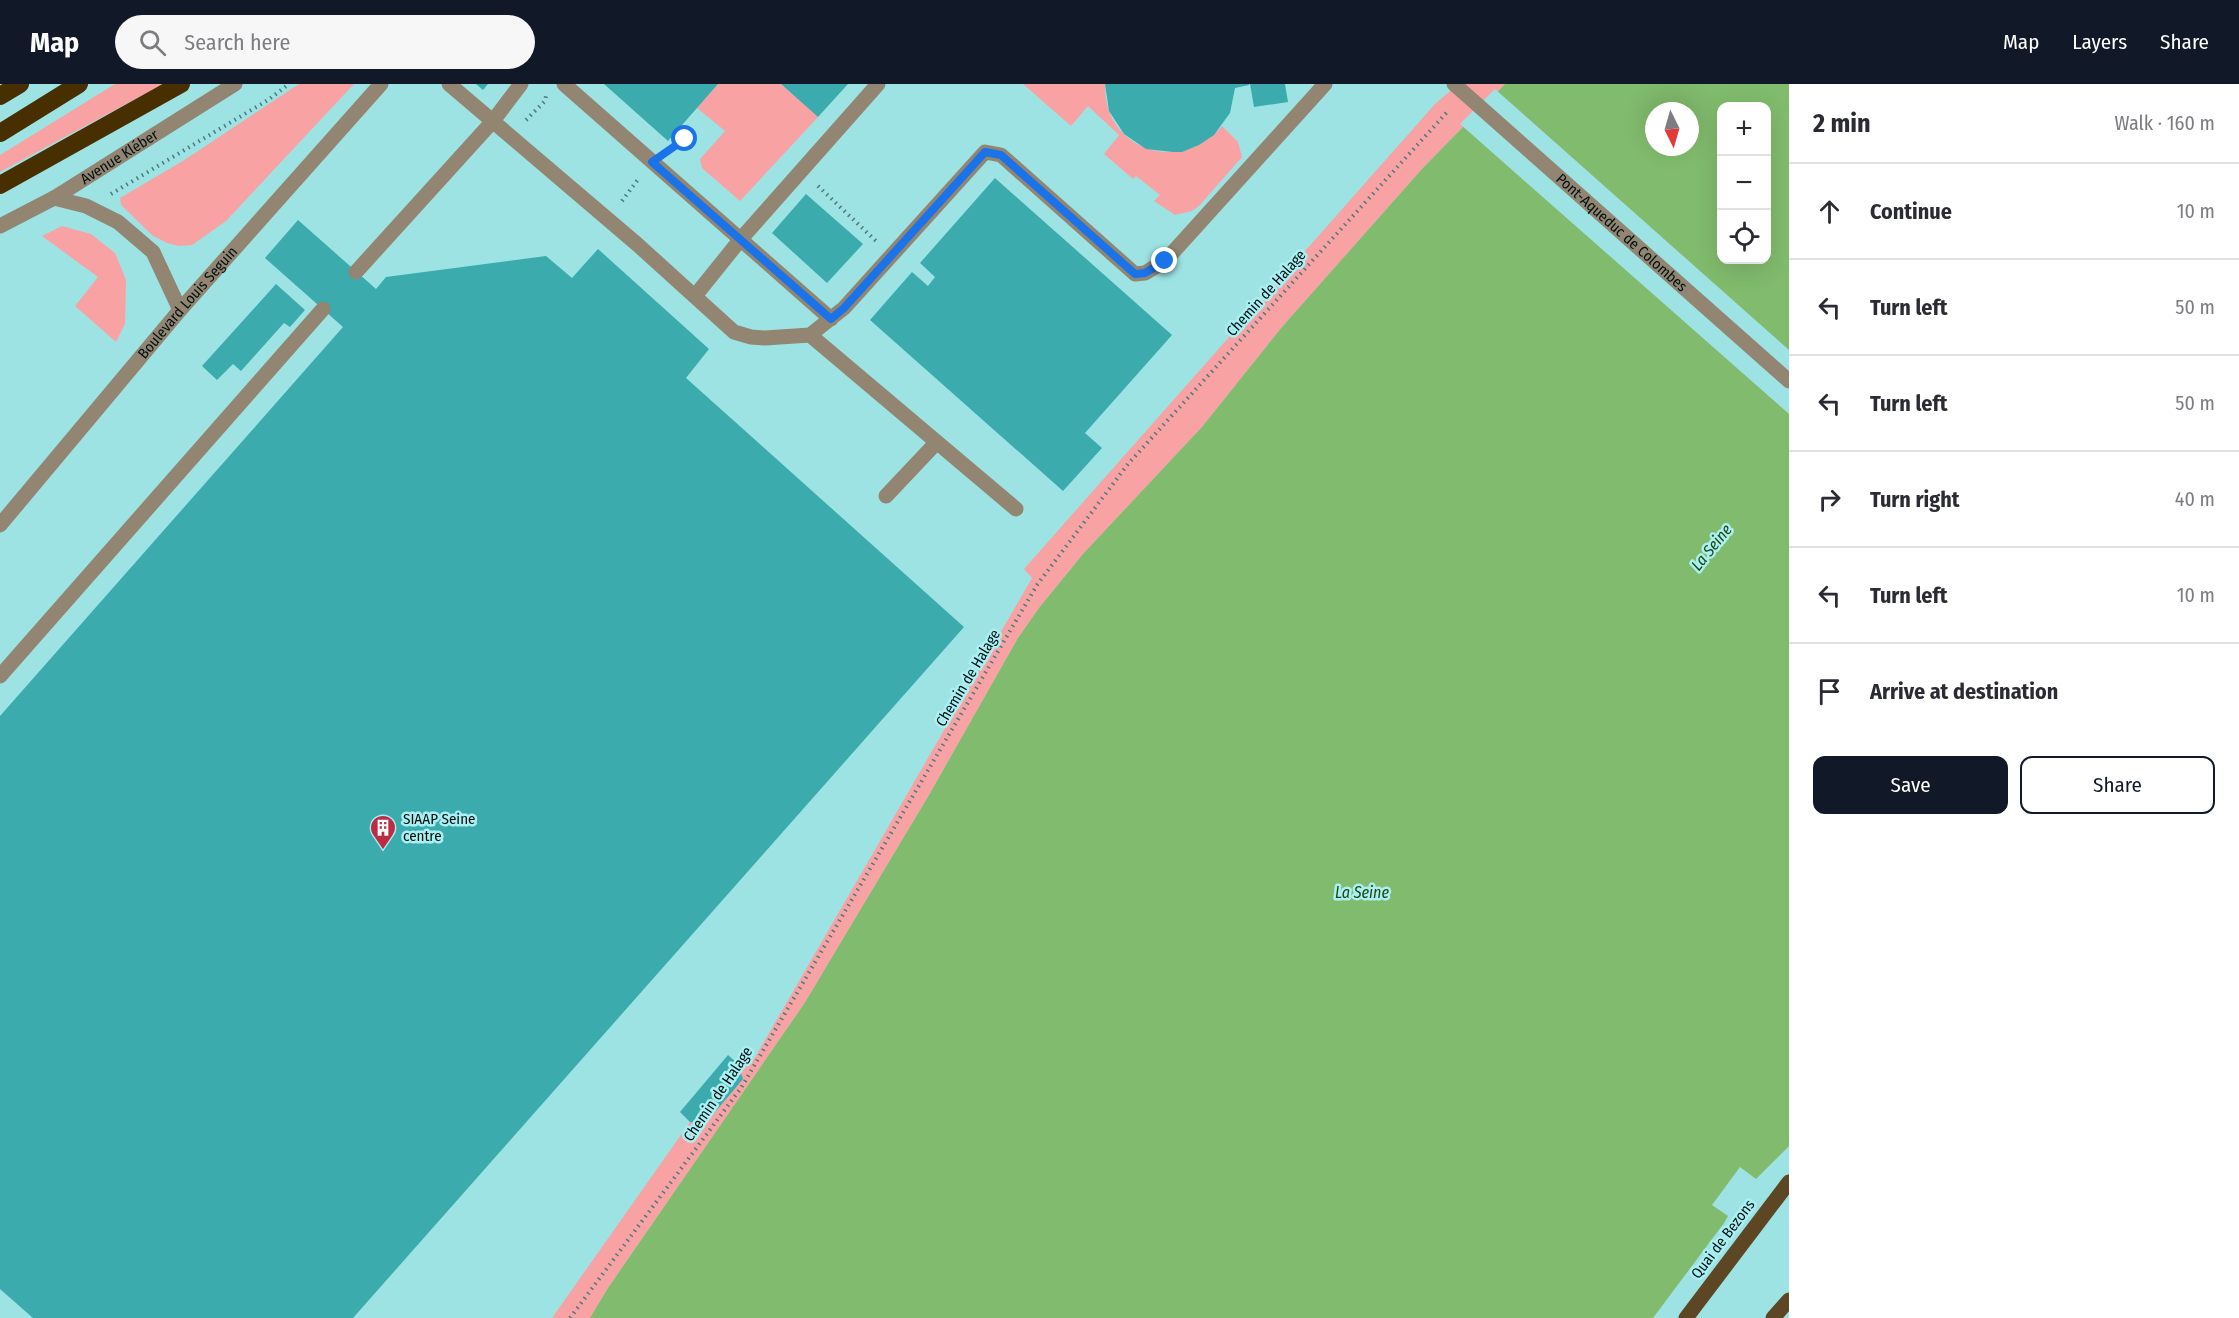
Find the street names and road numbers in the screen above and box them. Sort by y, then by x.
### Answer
street label: Avenue Kléber [77,125,162,188]
street label: Pont-Aqueduc de Colombes [1552,170,1691,296]
street label: Boulevard Louis Seguin [134,243,241,362]
street label: Chemin de Halage [1222,246,1310,340]
street label: Chemin de Halage [932,626,1004,730]
street label: Chemin de Halage [680,1043,756,1145]
street label: Quai de Bezons [1687,1196,1759,1282]

